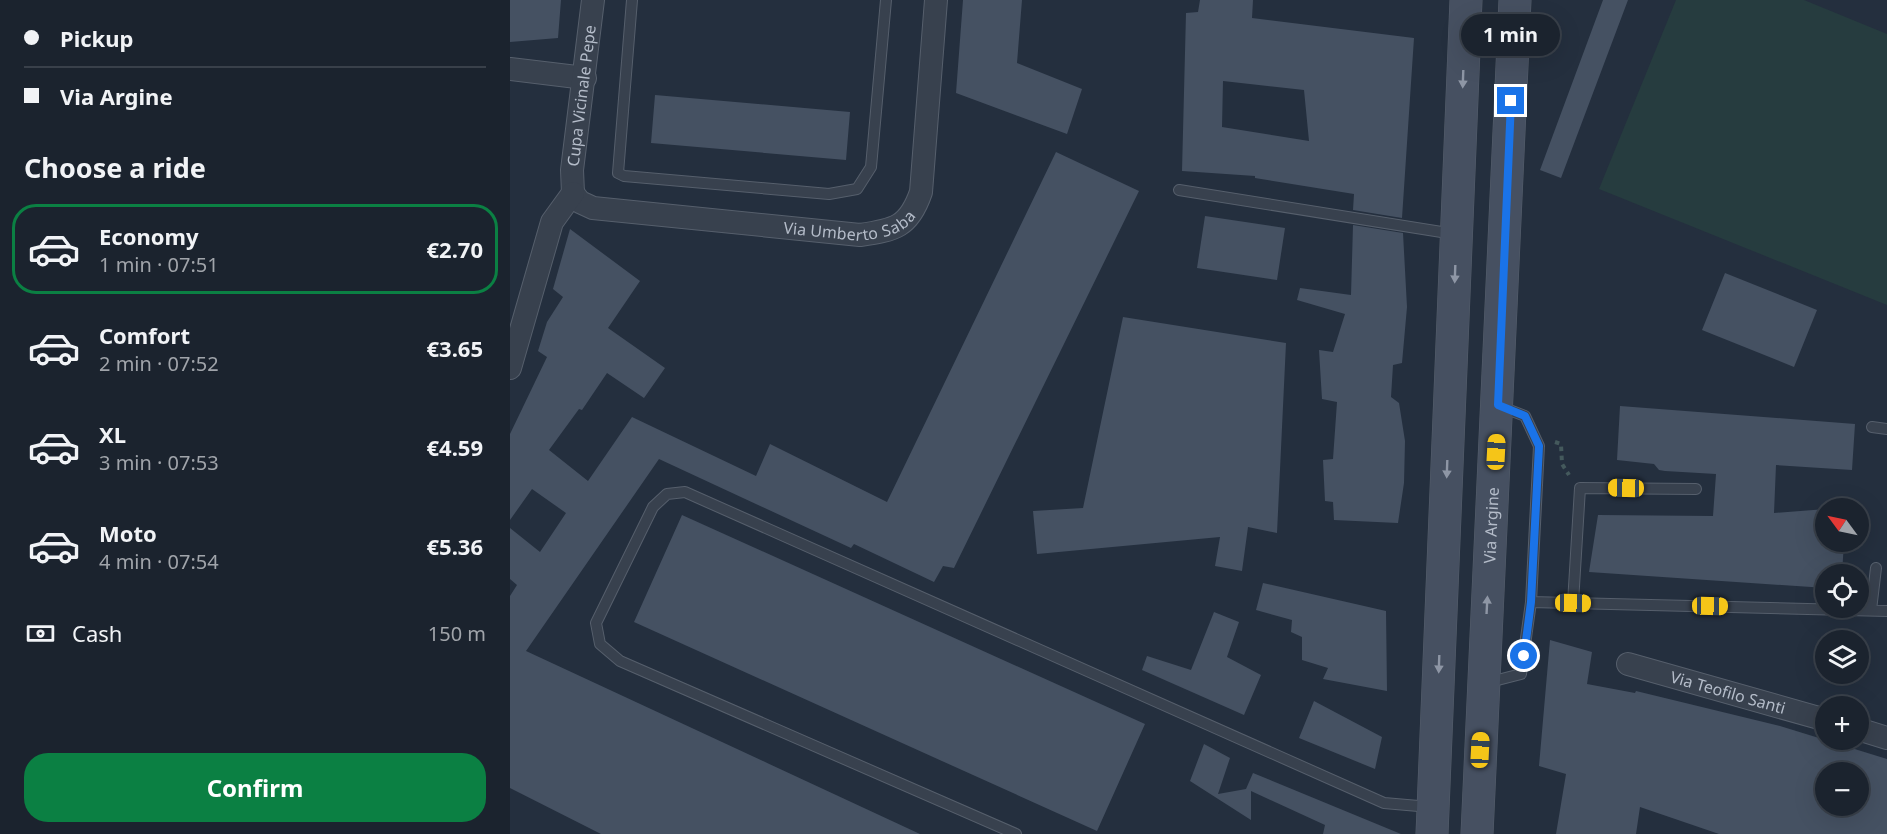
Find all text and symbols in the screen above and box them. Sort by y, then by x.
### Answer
callout: 1 min [1462,14,1560,56]
text: 1 min [1483,21,1538,48]
text: Pickup [60,23,133,53]
street label: Cupa Vicinale Pepe [562,24,601,168]
one-way arrow [1458,70,1467,89]
text: Via Argine [60,81,173,111]
route end [1497,87,1524,114]
text: Choose a ride [24,149,206,186]
street label: Via Umberto Saba [783,206,920,246]
text: Economy [99,221,198,251]
icon: car [27,222,81,276]
text: €2.70 [426,234,483,264]
text: 1 min · 07:51 [99,251,219,278]
one-way arrow [1450,265,1460,284]
text: Comfort [99,320,190,350]
icon: car [27,321,81,375]
text: €3.65 [426,333,483,363]
text: 2 min · 07:52 [99,350,219,377]
text: XL [99,419,126,449]
icon: car [27,420,81,474]
text: €4.59 [426,432,483,462]
car [1486,434,1506,470]
text: 3 min · 07:53 [99,449,219,476]
one-way arrow [1442,460,1451,479]
car [1608,479,1644,497]
street label: Via Argine [1478,487,1504,564]
north arrow [1815,498,1869,552]
map controls [1815,498,1869,816]
text: Moto [99,518,157,548]
icon: car [27,519,81,573]
text: €5.36 [426,531,483,561]
text: 4 min · 07:54 [99,548,219,575]
button: locate [1815,564,1869,618]
car [1555,594,1591,612]
one-way arrow [1483,595,1492,614]
car [1692,597,1728,615]
icon: cash [24,617,57,650]
text: Cash [72,618,122,648]
text: 150 m [428,620,486,647]
button: layers [1815,630,1869,684]
route start [1510,642,1537,669]
one-way arrow [1434,654,1443,673]
street label: Via Teofilo Santi [1668,666,1788,719]
button: + [1815,696,1869,750]
car [1470,732,1490,768]
button: Confirm [24,753,486,822]
button: − [1815,762,1869,816]

